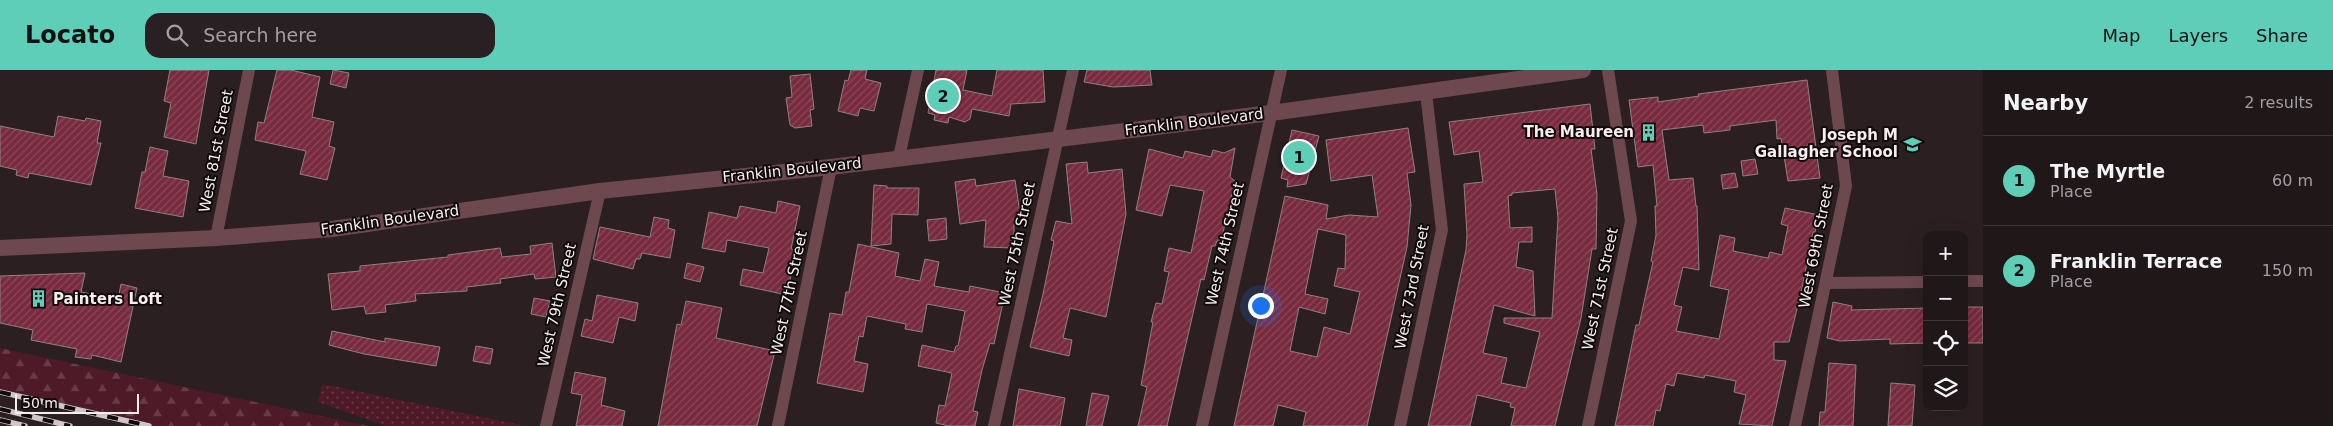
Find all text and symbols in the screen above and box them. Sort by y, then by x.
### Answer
search box [145,13,495,58]
text: Locato [25,21,115,49]
icon: search [163,21,191,49]
text: Search here [203,24,317,46]
text: Map [2102,25,2140,46]
text: Layers [2168,25,2228,46]
text: Share [2256,25,2308,46]
pin: 2 [927,77,959,115]
street label: West 81st Street [195,88,237,214]
text: Nearby [2003,91,2088,115]
text: 2 results [2244,93,2313,112]
street label: Franklin Boulevard [1124,105,1264,139]
building icon: The Maureen [1638,122,1658,142]
place label: The Maureen [1524,123,1634,141]
place label: Joseph M Gallagher School [1755,126,1898,161]
school or university icon: Joseph M Gallagher School [1902,134,1922,154]
pin: 1 [1283,138,1315,176]
street label: Franklin Boulevard [722,154,862,186]
text: The Myrtle [2050,160,2165,182]
text: 1 [2013,171,2025,190]
text: 60 m [2272,171,2313,190]
street label: West 75th Street [995,180,1039,308]
street label: West 74th Street [1202,180,1248,308]
street label: West 69th Street [1795,182,1837,310]
text: Place [2050,182,2093,201]
street label: Franklin Boulevard [320,201,460,239]
street label: West 73rd Street [1391,223,1433,351]
street label: West 71st Street [1578,226,1622,352]
street label: West 77th Street [767,229,811,357]
map controls [1923,231,1968,411]
button: + [1923,231,1968,276]
street label: West 79th Street [534,241,580,369]
text: Franklin Terrace [2050,250,2222,272]
text: 2 [2013,261,2025,280]
text: 150 m [2262,261,2313,280]
text: Place [2050,272,2093,291]
button: − [1923,276,1968,321]
building icon: Painters Loft [29,289,49,309]
place label: Painters Loft [53,290,162,308]
your location [1248,293,1274,319]
button: locate [1923,321,1968,366]
button: layers [1923,366,1968,411]
scale bar [15,391,139,414]
text: 50 m [22,395,58,411]

